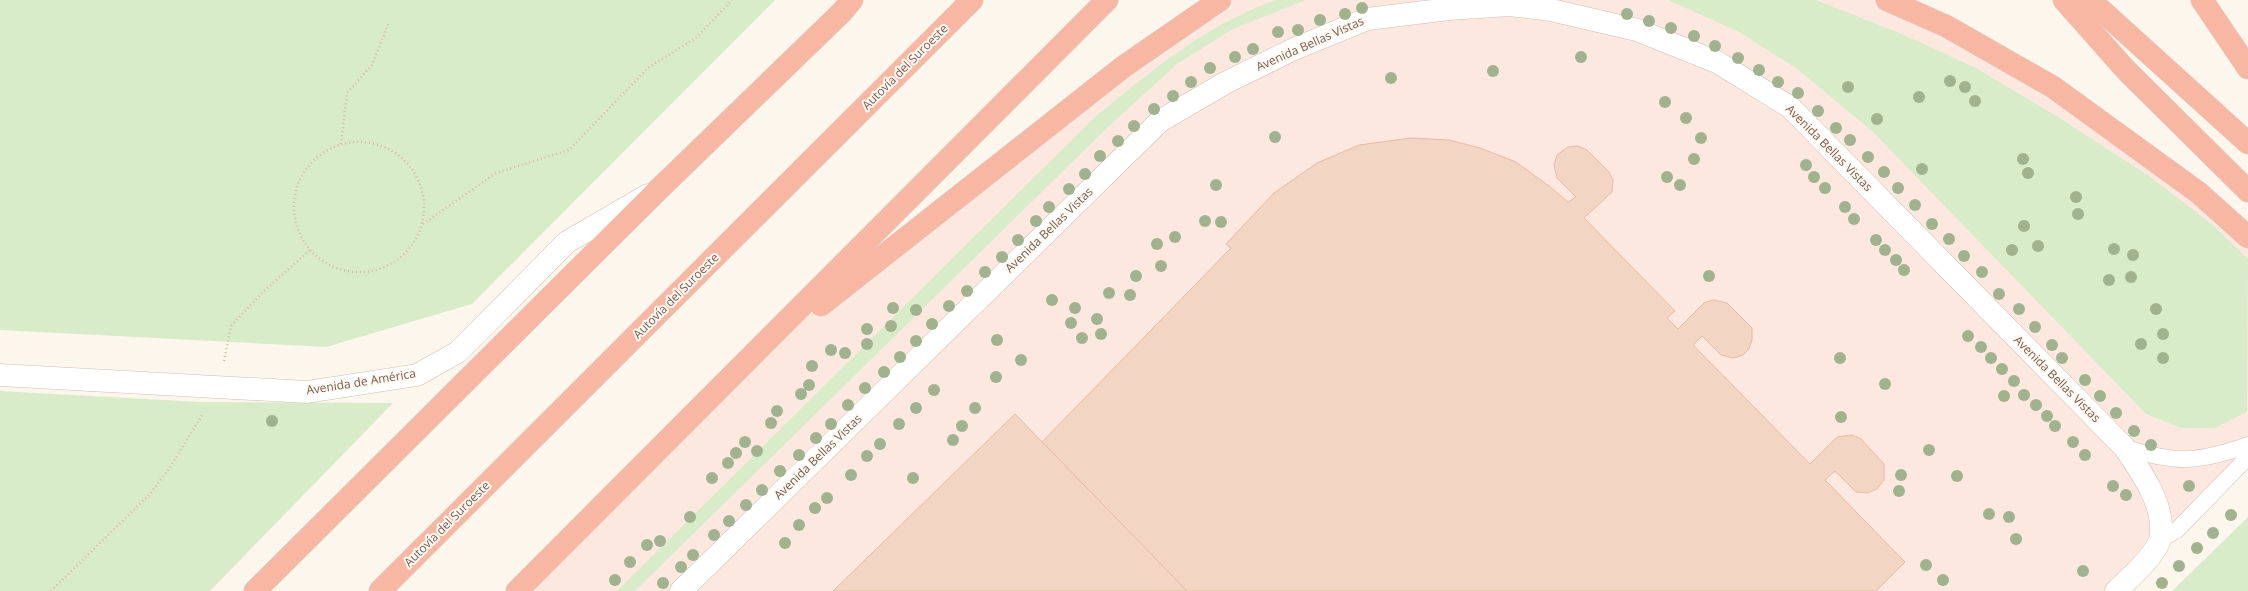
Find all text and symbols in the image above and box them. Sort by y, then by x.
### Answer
street label: Avenida Bellas Vistas [1253,12,1367,75]
street label: Autovía del Suroeste [858,20,952,113]
street label: Avenida Bellas Vistas [1782,100,1877,195]
street label: Avenida Bellas Vistas [1001,183,1097,276]
street label: Autovía del Suroeste [629,249,723,342]
street label: Avenida Bellas Vistas [2010,331,2105,426]
street label: Avenida de América [305,364,417,399]
street label: Avenida Bellas Vistas [770,410,866,503]
street label: Autovía del Suroeste [400,477,494,570]

